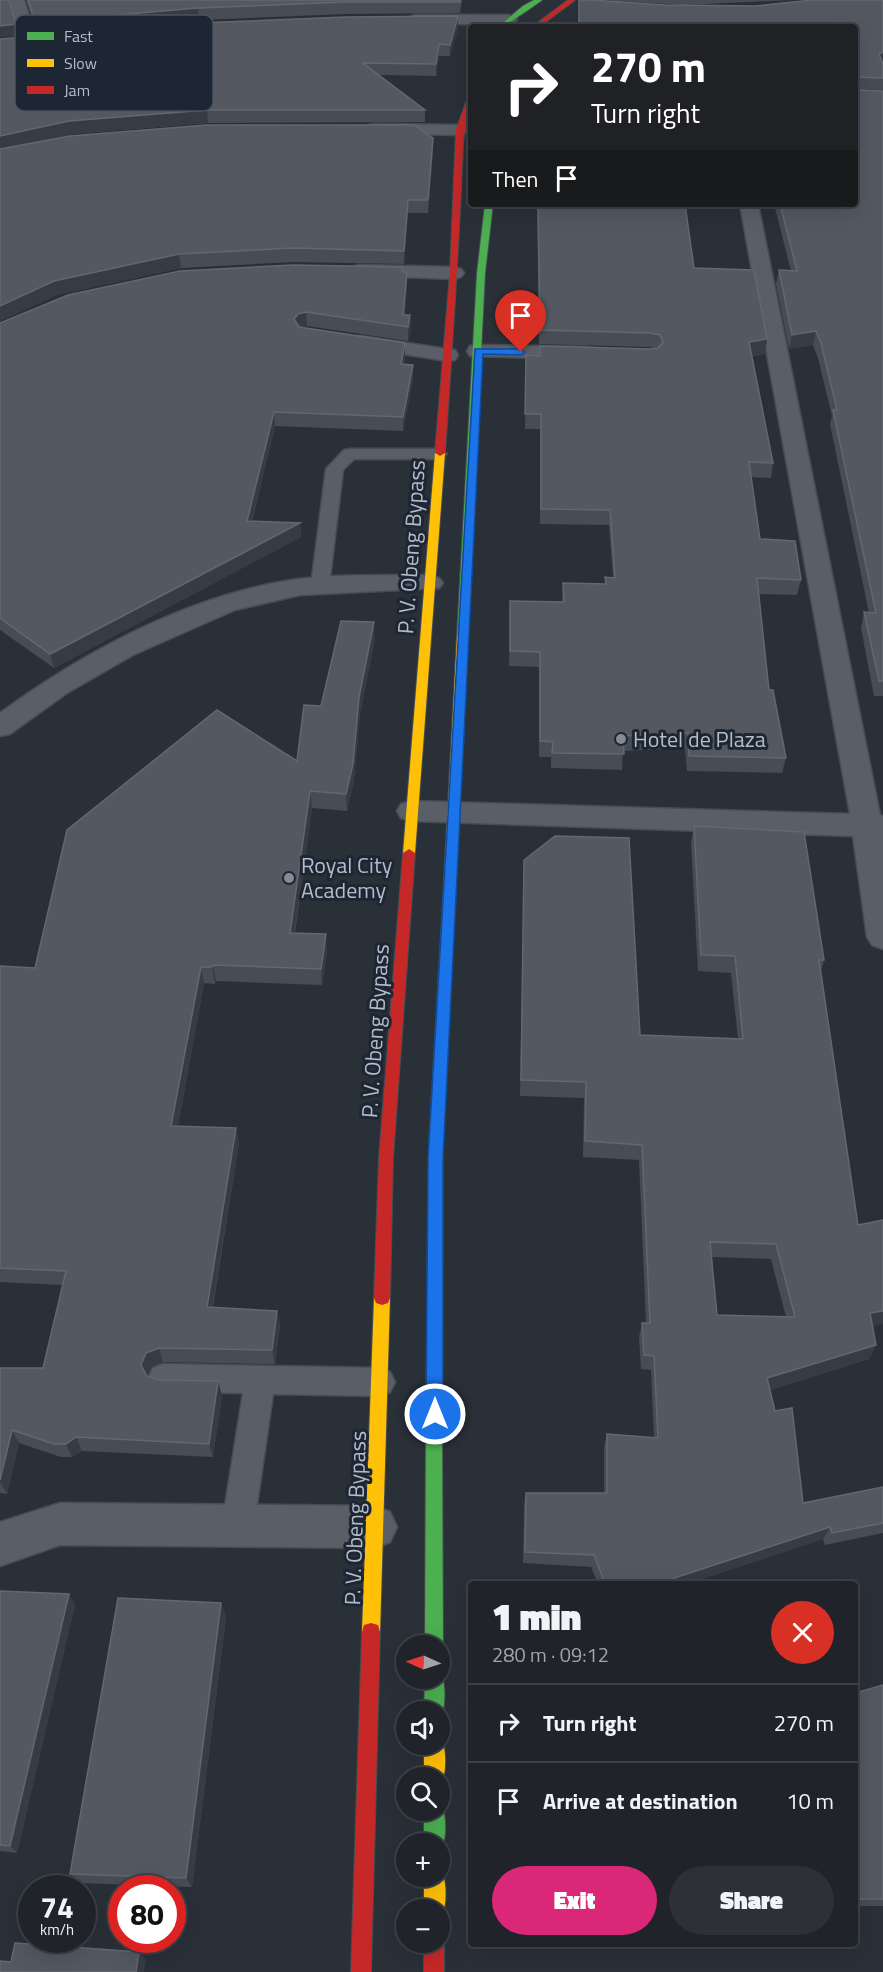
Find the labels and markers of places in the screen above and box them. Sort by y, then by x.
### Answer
pin [495,290,546,352]
place label: Hotel de Plaza [633,722,766,756]
marker: Hotel de Plaza [614,732,628,746]
place label: Royal City Academy [301,848,393,907]
marker: Royal City Academy [282,871,296,885]

